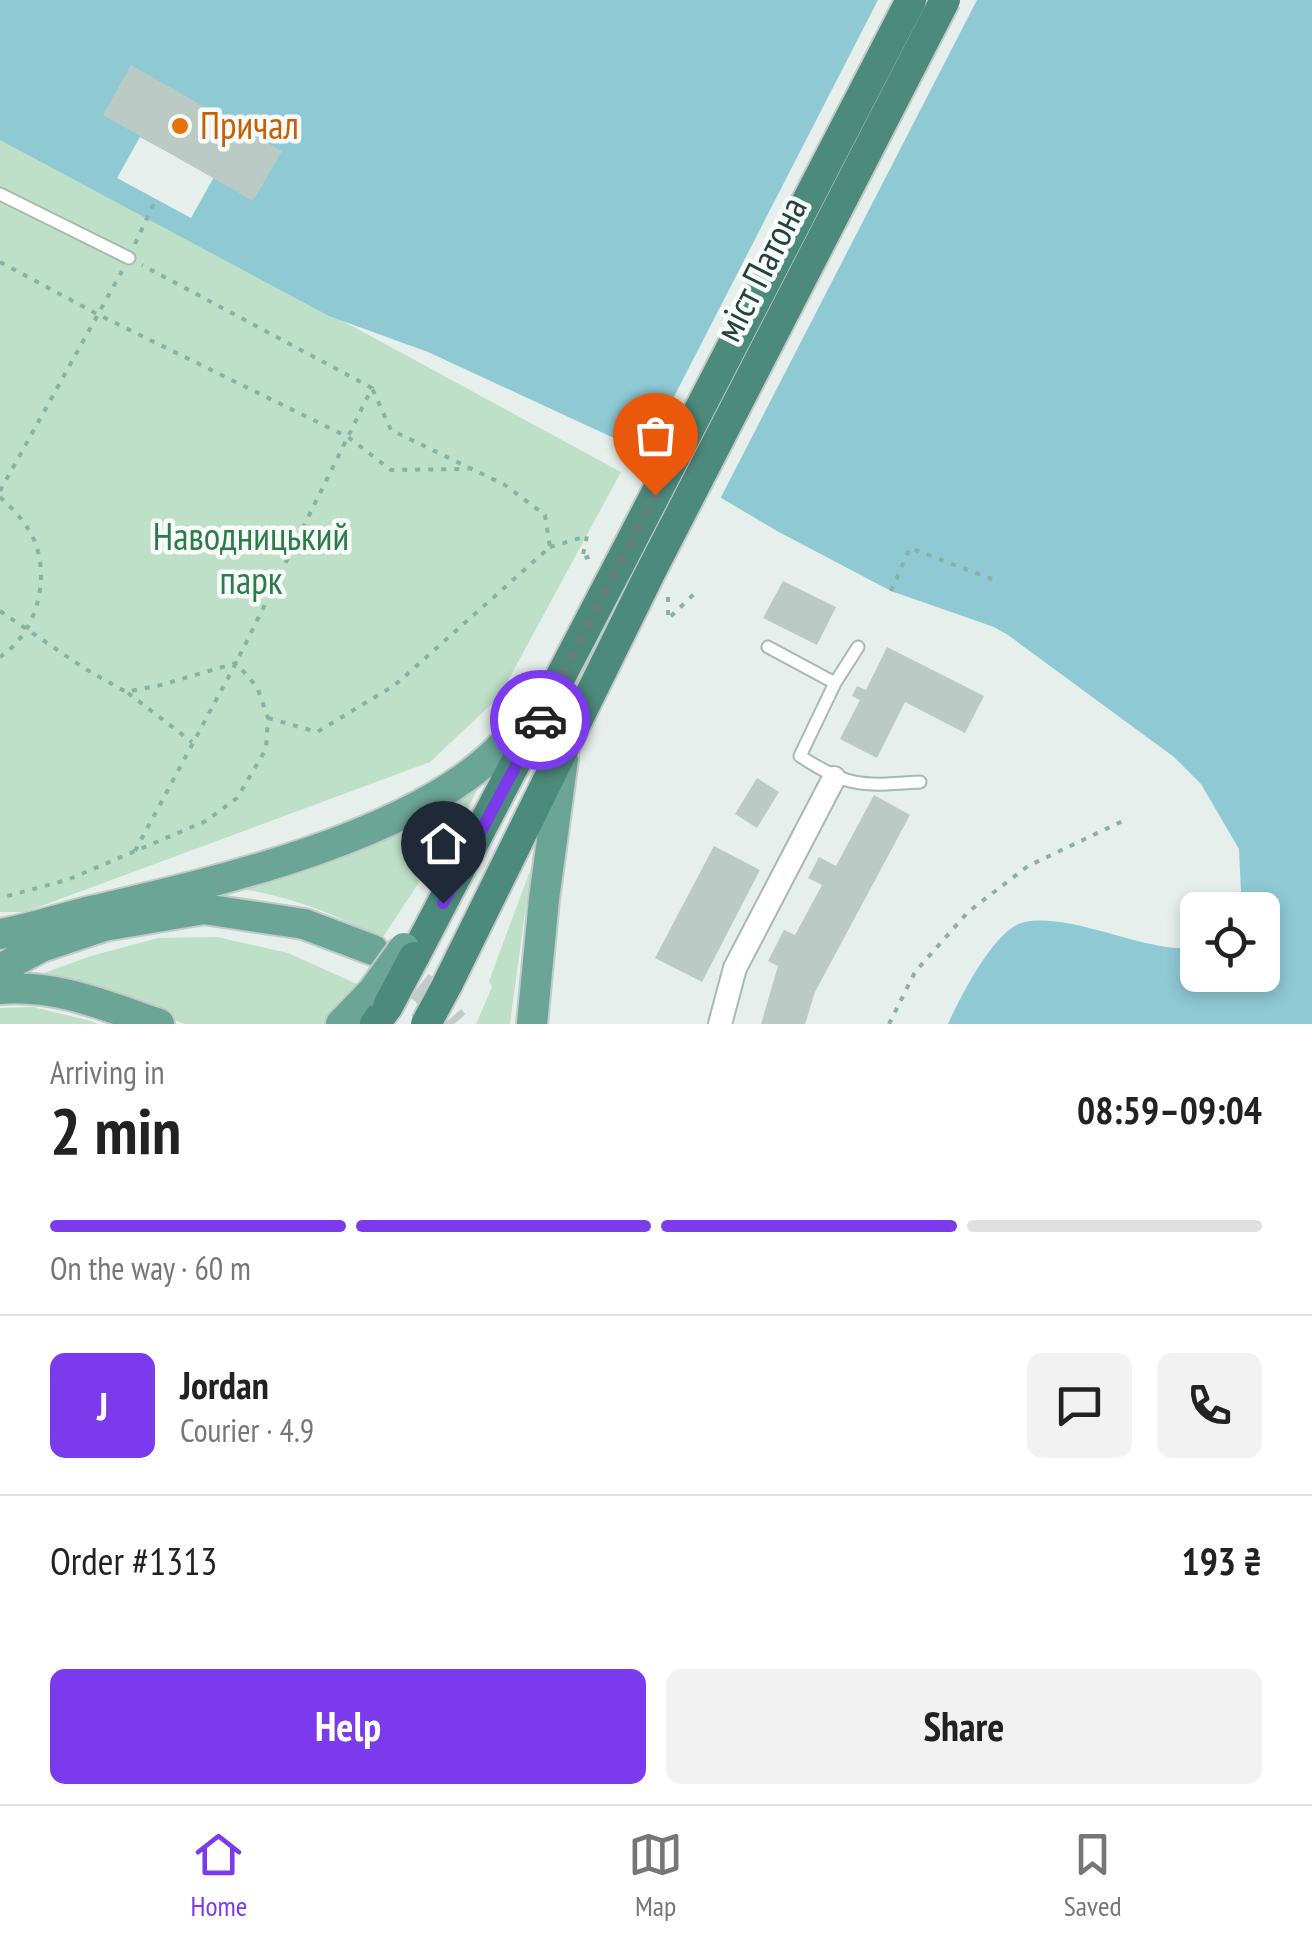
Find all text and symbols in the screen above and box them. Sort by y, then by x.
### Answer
place label: Причал [200,100,299,149]
marker: Причал [169,115,191,137]
street label: міст Патона [703,188,817,349]
pin [613,393,698,496]
icon: bag [628,408,683,463]
park label: Наводницький парк [153,511,349,604]
courier [490,670,590,770]
icon: car [513,693,568,748]
pin [401,801,486,904]
icon: home [416,816,471,871]
map controls [1180,892,1280,992]
button: locate [1180,892,1280,992]
text: Arriving in [50,1051,165,1093]
text: 08:59–09:04 [1077,1085,1262,1134]
text: 2 min [50,1088,181,1172]
text: On the way · 60 m [50,1247,251,1289]
button: chat [1027,1353,1132,1458]
button: phone [1157,1353,1262,1458]
text: Jordan [180,1360,269,1409]
text: J [97,1381,108,1430]
text: Courier · 4.9 [180,1409,314,1451]
text: Order #1313 [50,1536,217,1585]
text: 193 ₴ [1182,1536,1262,1585]
button: Help [50,1669,646,1784]
button: Share [666,1669,1262,1784]
tab: Home [190,1827,247,1924]
tab: Map [628,1827,683,1924]
tab: Saved [1064,1827,1122,1924]

